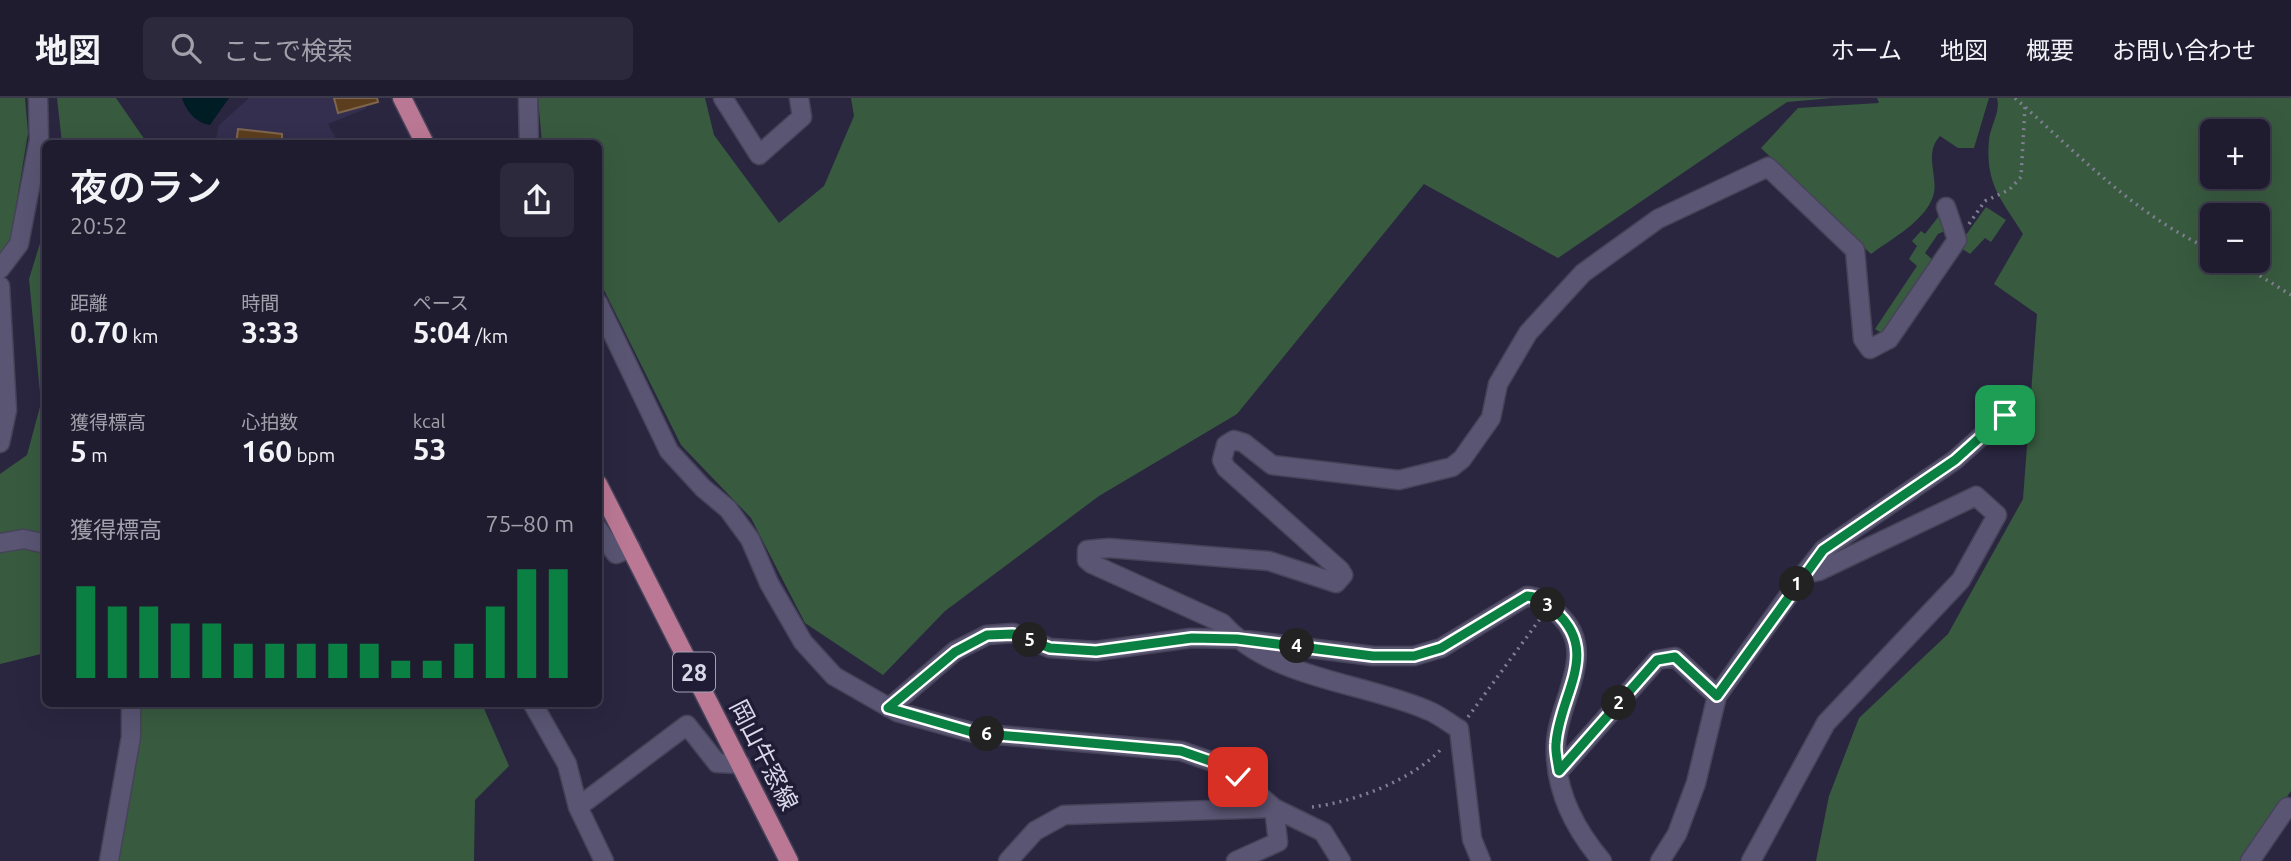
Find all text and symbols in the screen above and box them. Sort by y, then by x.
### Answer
search box [143,17,633,80]
icon: search [167,29,205,67]
text: 地図 [35,31,101,68]
text: ここで検索 [223,36,353,65]
text: ホーム [1831,37,1902,64]
text: 地図 [1940,37,1988,64]
text: 概要 [2026,37,2074,64]
text: お問い合わせ [2112,37,2256,64]
map controls [2200,119,2270,273]
button: + [2200,119,2270,189]
button: share [500,163,574,237]
text: 夜のラン [70,166,222,208]
button: − [2200,203,2270,273]
text: 20:52 [70,213,128,238]
text: 距離 [70,292,108,314]
text: 時間 [241,292,279,314]
text: ペース [413,292,469,314]
text: 0.70 [70,315,128,349]
text: 3:33 [241,315,299,349]
text: 5:04 [413,315,471,349]
text: km [128,325,158,347]
text: /km [471,325,508,347]
pin [1975,385,2035,445]
icon: arrive [1986,396,2024,434]
text: kcal [413,410,445,432]
text: 獲得標高 [70,411,146,433]
text: 心拍数 [241,411,298,433]
text: 53 [413,432,447,466]
text: 5 [70,434,87,468]
text: 160 [241,434,292,468]
text: m [87,444,108,466]
text: bpm [292,444,335,466]
text: 75–80 m [486,511,574,536]
text: 獲得標高 [70,517,162,542]
pin: 1 [1780,566,1814,602]
text: 1 [1791,572,1802,594]
pin: 3 [1530,588,1566,622]
text: 3 [1542,593,1553,615]
pin: 5 [1012,622,1048,658]
text: 5 [1024,628,1035,650]
pin: 4 [1280,628,1314,664]
text: 4 [1291,634,1302,656]
road number: 28 [673,652,715,692]
pin: 2 [1602,686,1636,720]
text: 2 [1613,691,1624,713]
street label: 岡山牛窓線 [725,695,803,815]
pin: 6 [970,716,1004,752]
text: 6 [981,722,992,744]
pin [1208,747,1268,807]
icon: check [1219,758,1257,796]

